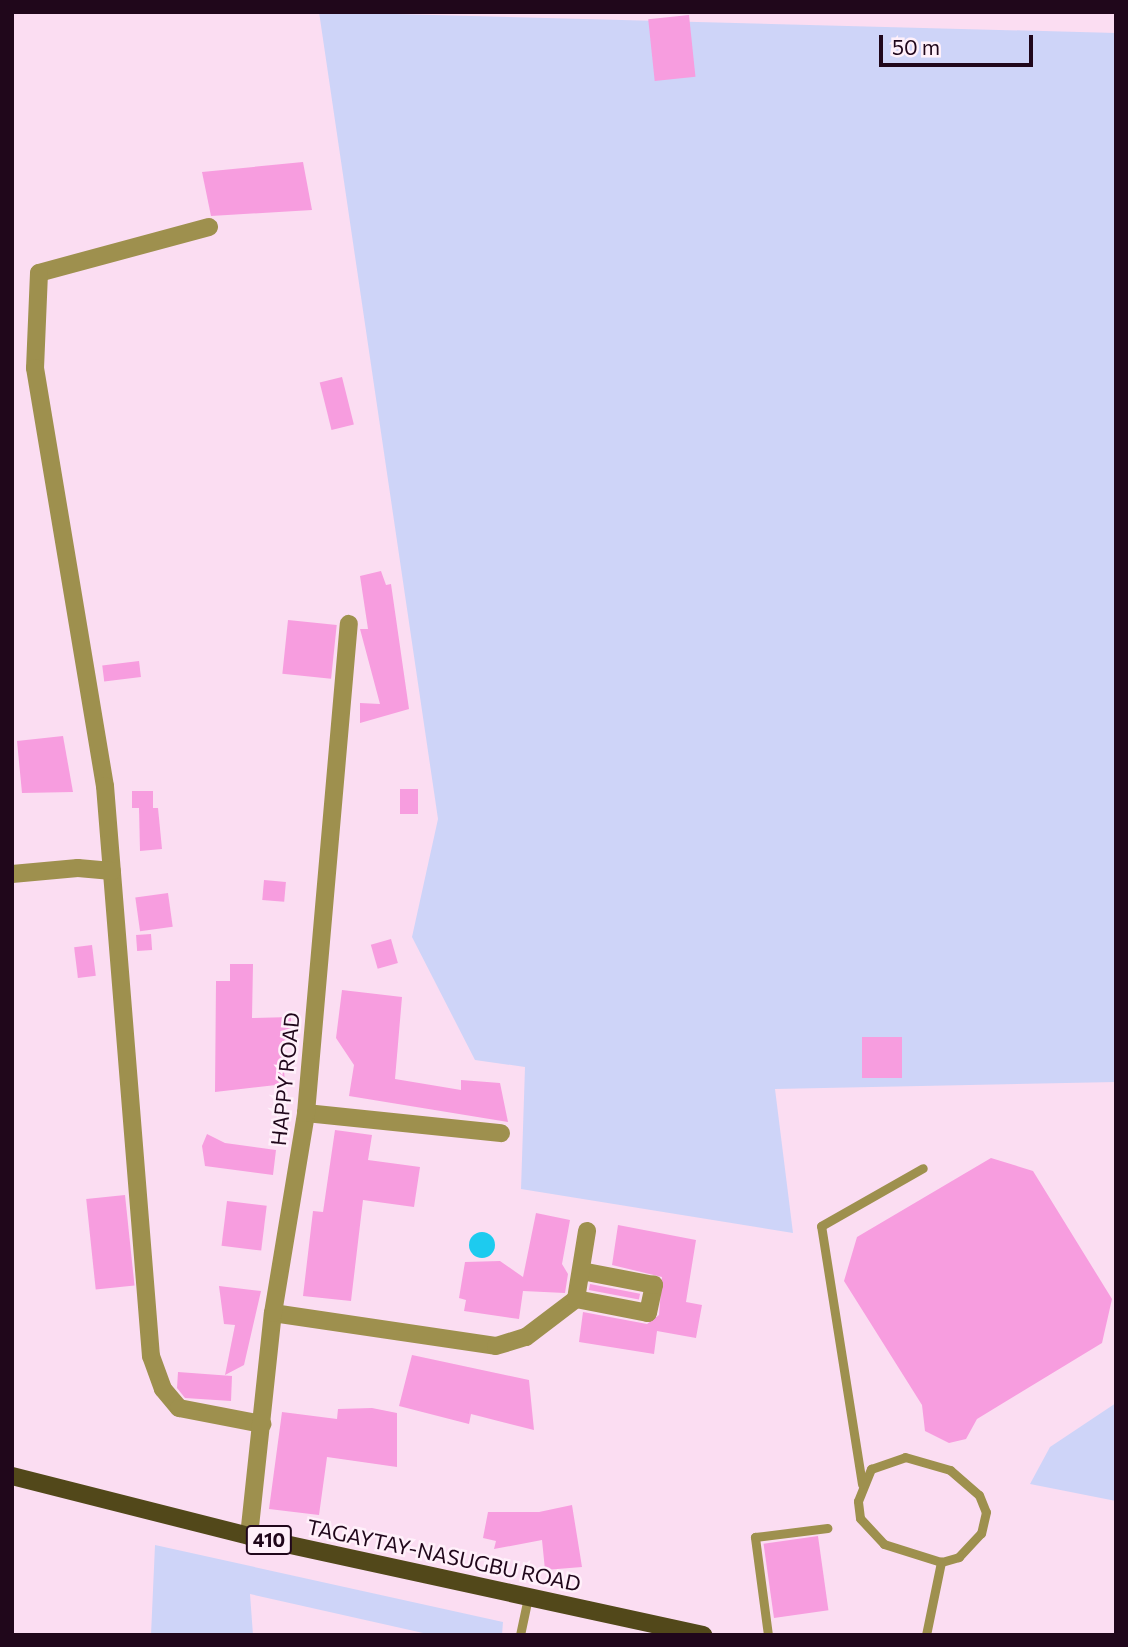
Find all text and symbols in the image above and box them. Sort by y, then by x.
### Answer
scale bar [883,21,1037,65]
text: 50 m [892,34,940,59]
street label: HAPPY ROAD [265,1011,305,1147]
street label: TAGAYTAY-NASUGBU ROAD [305,1514,583,1596]
road number: 410 [244,1524,294,1556]

